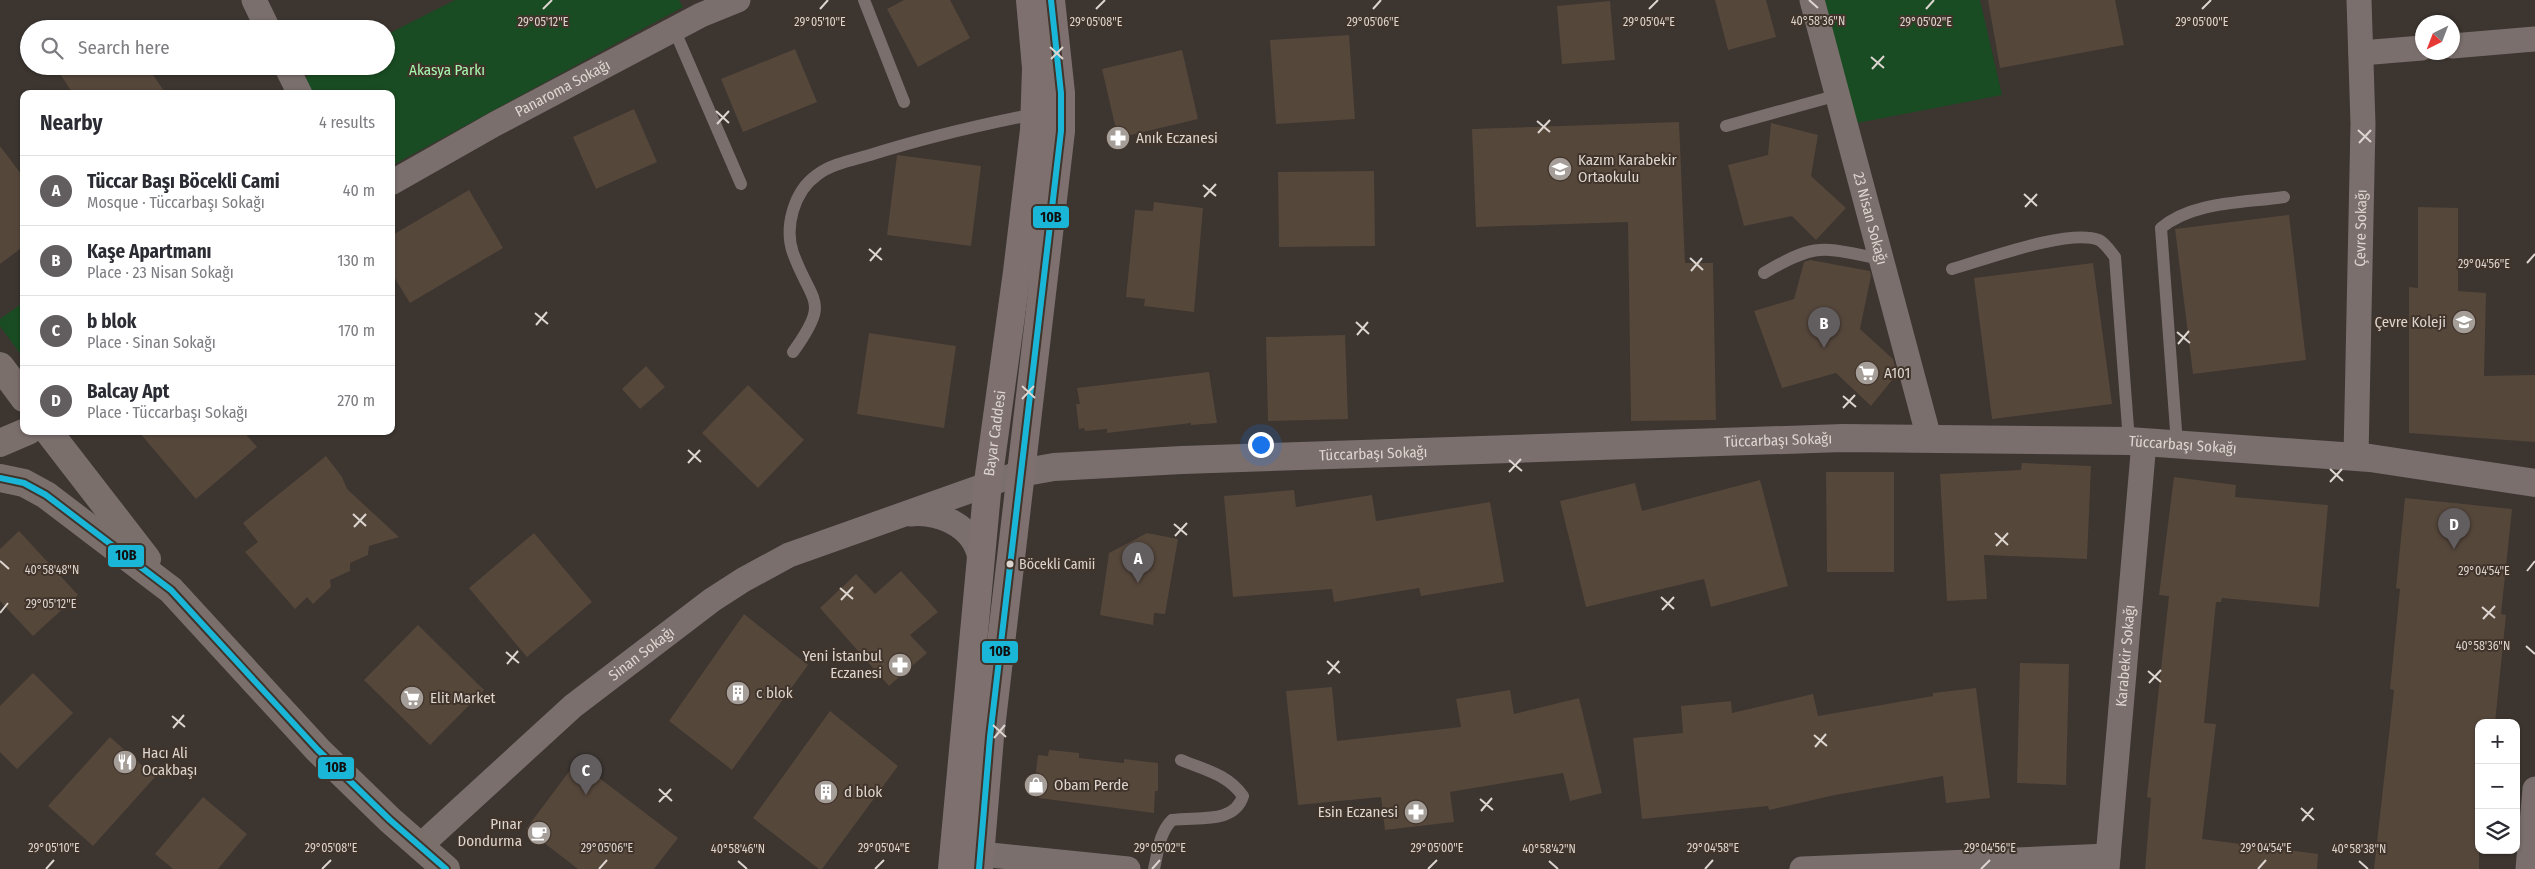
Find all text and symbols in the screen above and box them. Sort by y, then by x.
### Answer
text: 40°58'36"N [1791,14,1845,28]
text: 29°05'12"E [518,15,569,29]
text: 29°05'10"E [794,15,846,29]
text: 29°05'08"E [1070,15,1123,29]
text: 29°05'06"E [1347,15,1400,29]
text: 29°05'04"E [1623,15,1675,29]
text: 29°05'02"E [1900,15,1952,29]
text: 29°05'00"E [2176,15,2229,29]
north arrow [2415,15,2460,60]
search box [20,20,395,75]
icon: search [38,34,66,62]
text: Search here [78,36,170,59]
street label: Panaroma Sokağı [512,56,613,121]
park label: Akasya Parkı [409,61,485,79]
text: Nearby [40,110,102,136]
text: 4 results [319,113,375,132]
pharmacy icon: Anık Eczanesi [1105,125,1131,151]
place label: Anık Eczanesi [1136,129,1218,147]
place label: Kazım Karabekir Ortaokulu [1578,151,1677,186]
school or university icon: Kazım Karabekir Ortaokulu [1547,156,1573,182]
text: Tüccar Başı Böcekli Cami [87,170,280,193]
street label: 23 Nisan Sokağı [1849,170,1891,267]
text: A [52,181,60,200]
text: 40 m [343,181,375,200]
street label: Çevre Sokağı [2351,189,2371,267]
text: Mosque · Tüccarbaşı Sokağı [87,193,265,212]
line badge: 10B [1032,205,1070,229]
text: 10B [1040,209,1062,226]
text: Kaşe Apartmanı [87,240,212,263]
text: B [52,251,60,270]
text: 130 m [337,251,375,270]
text: 29°04'56"E [2458,257,2510,271]
text: Place · 23 Nisan Sokağı [87,263,234,282]
pin: B [1808,307,1840,348]
school or university icon: Çevre Koleji [2451,309,2477,335]
text: b blok [87,310,137,333]
place label: Çevre Koleji [2374,313,2446,331]
text: C [52,321,60,340]
text: 170 m [338,321,375,340]
text: Place · Sinan Sokağı [87,333,216,352]
supermarket icon: A101 [1854,360,1880,386]
place label: A101 [1884,364,1910,382]
text: Balcay Apt [87,380,170,403]
street label: Bayar Caddesi [980,389,1010,477]
text: D [51,391,61,410]
text: 270 m [337,391,375,410]
text: Place · Tüccarbaşı Sokağı [87,403,248,422]
street label: Tüccarbaşı Sokağı [1724,429,1832,451]
your location [1248,432,1274,458]
street label: Tüccarbaşı Sokağı [2128,432,2237,458]
street label: Tüccarbaşı Sokağı [1319,443,1428,464]
pin: D [2438,508,2470,549]
pin: A [1122,542,1154,583]
line badge: 10B [107,544,145,568]
text: 10B [115,547,137,564]
place label: Böcekli Camii [1019,556,1095,573]
marker: Böcekli Camii [1005,559,1015,569]
text: 40°58'48"N [25,563,79,577]
text: 29°04'54"E [2458,564,2510,578]
text: 29°05'12"E [26,597,77,611]
street label: Karabekir Sokağı [2112,604,2139,708]
street label: Sinan Sokağı [605,623,678,685]
text: 40°58'36"N [2456,639,2510,653]
line badge: 10B [981,640,1019,664]
text: 10B [989,643,1011,660]
place label: Yeni İstanbul Eczanesi [803,647,882,682]
pharmacy icon: Yeni İstanbul Eczanesi [887,652,913,678]
building icon: c blok [725,680,751,706]
place label: c blok [756,684,793,702]
supermarket icon: Elit Market [399,685,425,711]
place label: Elit Market [430,689,496,707]
map controls [2475,719,2520,854]
button: + [2475,719,2520,764]
place label: Hacı Ali Ocakbaşı [142,744,197,779]
restaurant icon: Hacı Ali Ocakbaşı [112,749,138,775]
pin: C [570,754,602,795]
line badge: 10B [317,756,355,780]
text: 10B [325,759,347,776]
button: − [2475,764,2520,809]
shop icon: Obam Perde [1023,772,1049,798]
place label: Obam Perde [1054,776,1129,794]
building icon: d blok [813,779,839,805]
place label: d blok [844,783,882,801]
pharmacy icon: Esin Eczanesi [1403,799,1429,825]
place label: Esin Eczanesi [1318,803,1398,821]
button: layers [2475,809,2520,854]
place label: Pınar Dondurma [457,815,523,850]
cafe icon: Pınar Dondurma [526,820,552,846]
text: 29°05'10"E [28,841,80,855]
text: 29°05'08"E [305,841,358,855]
text: 29°05'06"E [581,841,634,855]
text: 29°05'04"E [858,841,910,855]
text: 29°05'02"E [1134,841,1186,855]
text: 29°05'00"E [1411,841,1464,855]
text: 29°04'58"E [1687,841,1739,855]
text: 29°04'56"E [1964,841,2016,855]
text: 29°04'54"E [2240,841,2292,855]
text: 40°58'46"N [711,842,765,856]
text: 40°58'42"N [1522,842,1576,856]
text: 40°58'38"N [2332,842,2386,856]

